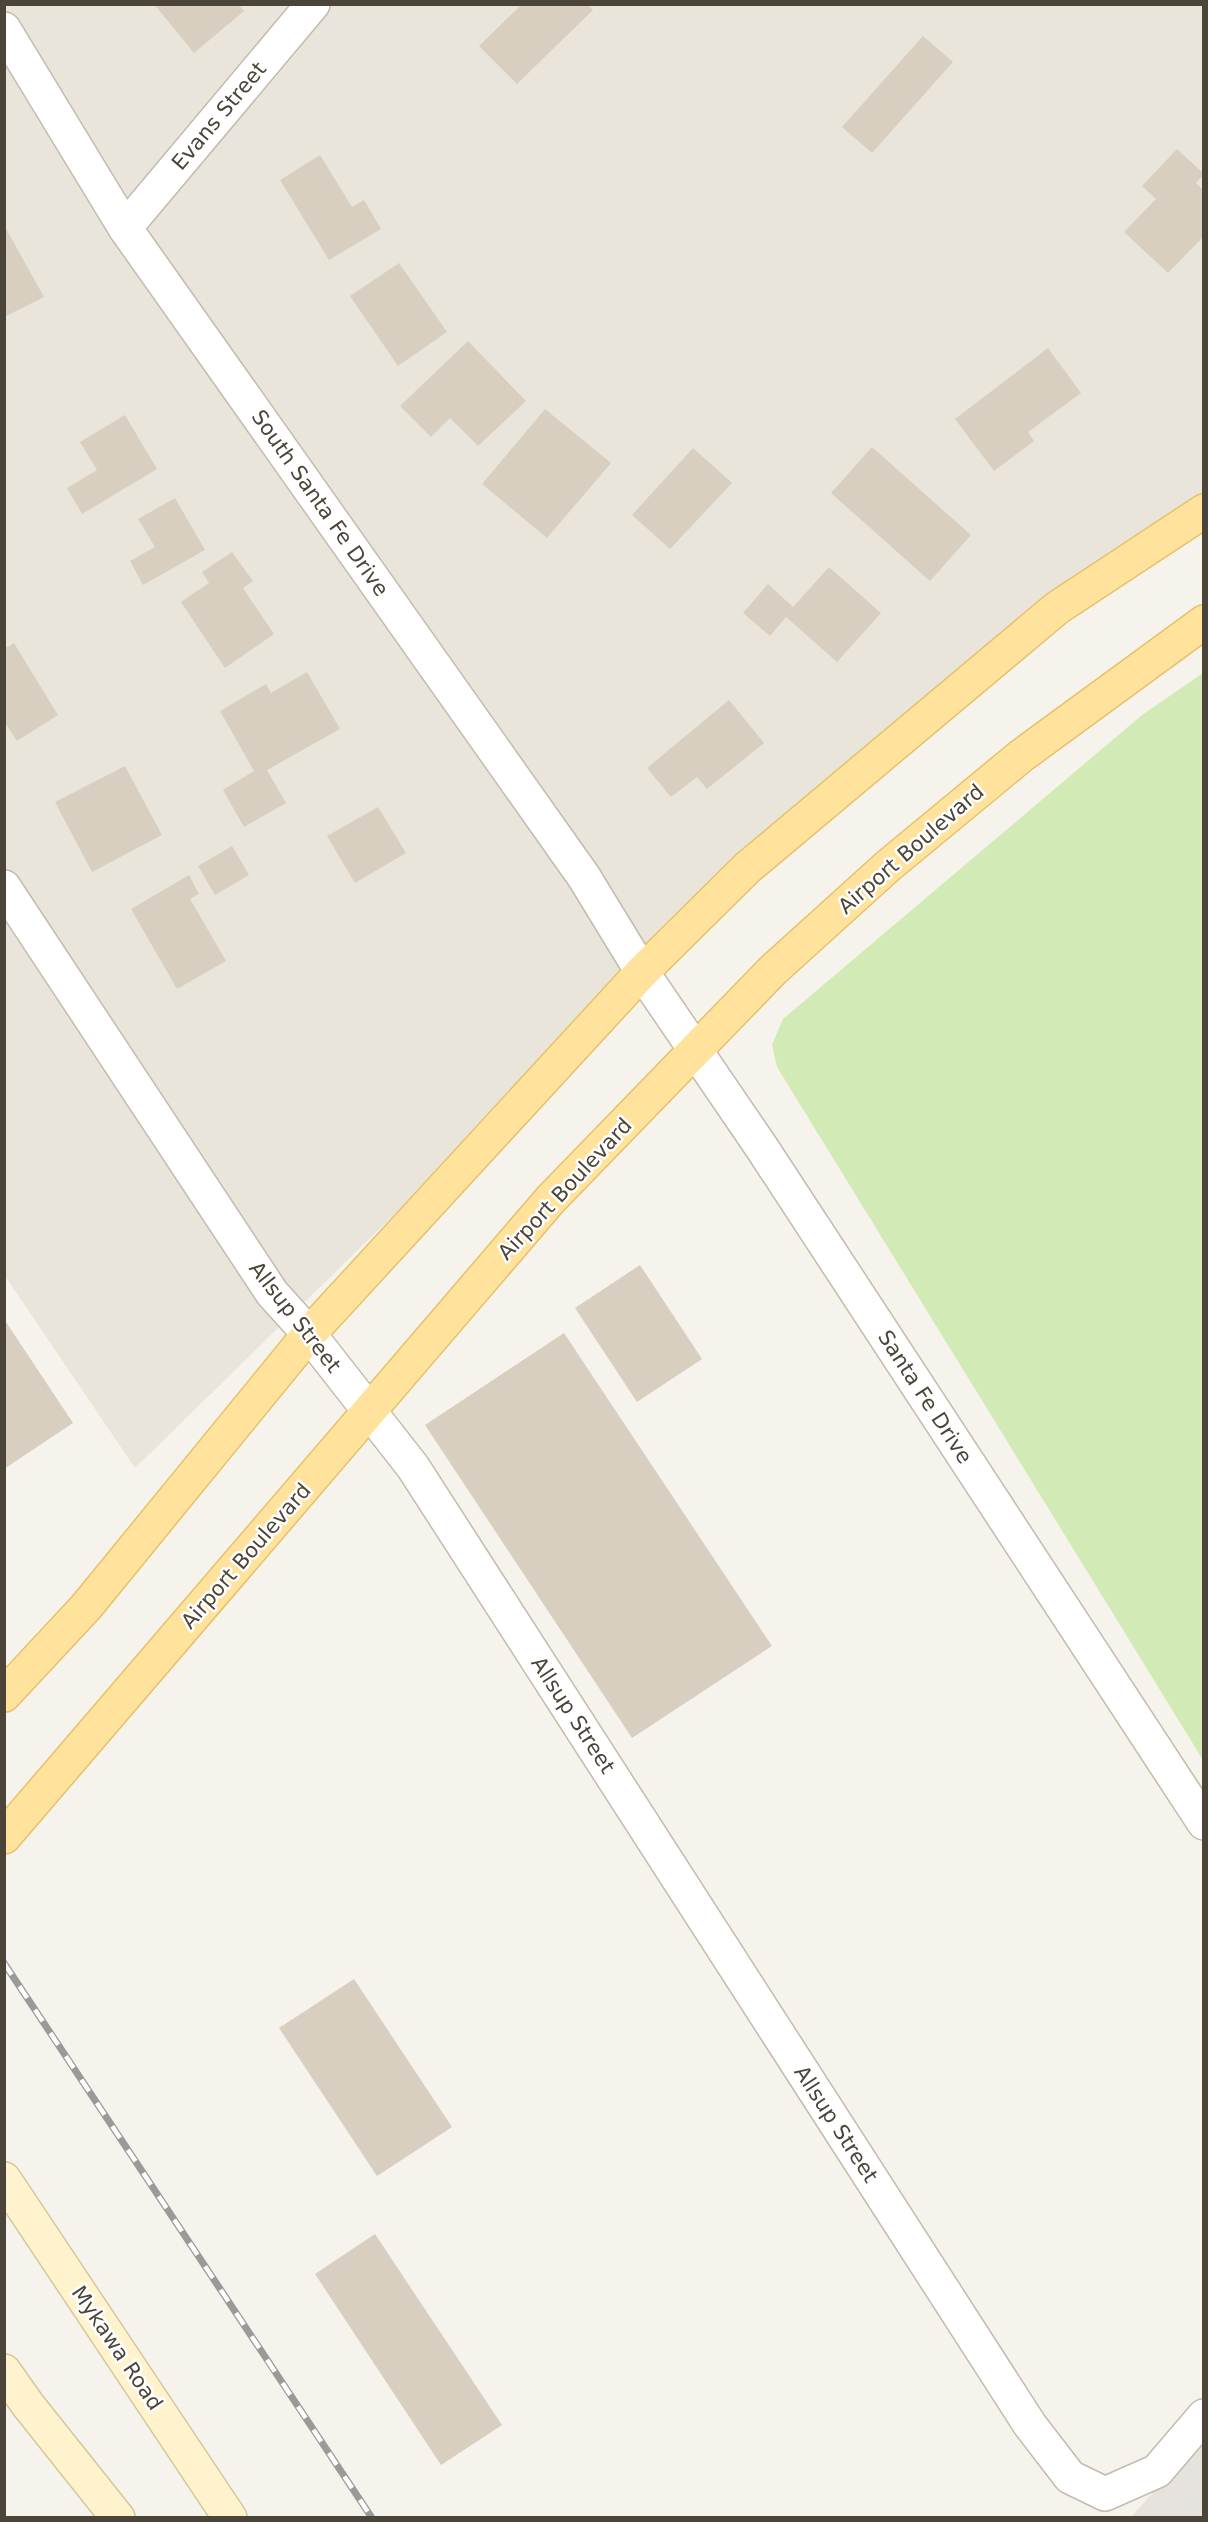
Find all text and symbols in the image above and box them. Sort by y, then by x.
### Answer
street label: Evans Street [167,57,271,175]
street label: South Santa Fe Drive [247,405,393,601]
street label: Airport Boulevard [833,779,989,919]
street label: Airport Boulevard [493,1113,637,1265]
street label: Allsup Street [244,1257,346,1377]
street label: Santa Fe Drive [873,1326,977,1468]
street label: Airport Boulevard [176,1478,316,1634]
street label: Allsup Street [526,1652,620,1778]
street label: Allsup Street [789,2061,883,2187]
street label: Mykawa Road [67,2281,167,2415]

